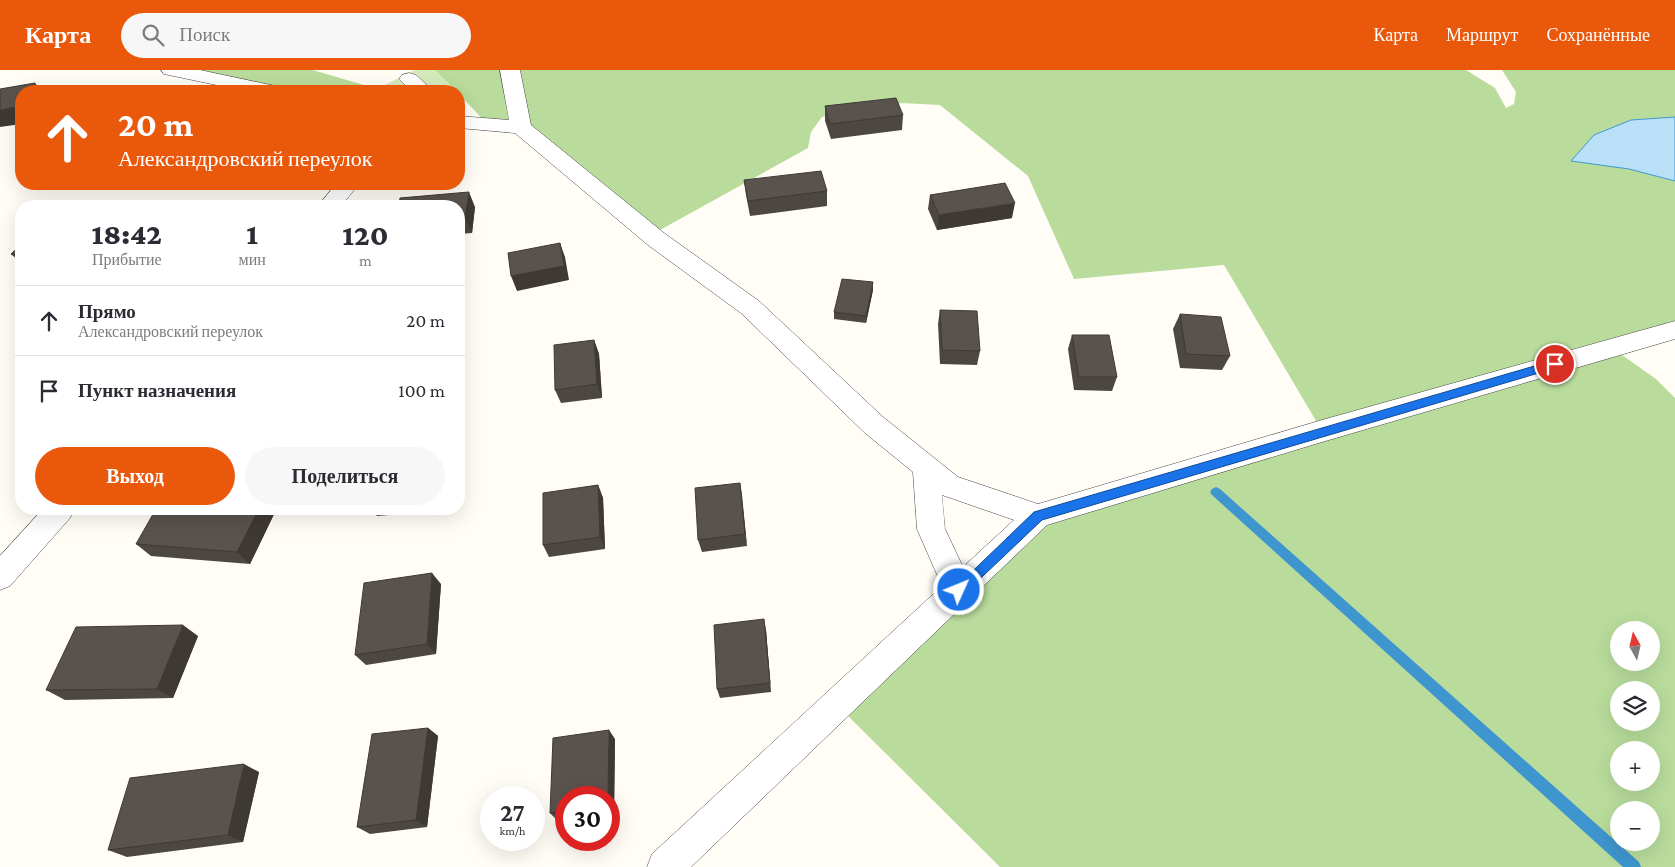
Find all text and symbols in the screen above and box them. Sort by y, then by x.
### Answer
search box [121,13,471,58]
text: Карта [25,21,91,48]
icon: search [139,21,167,49]
text: Поиск [179,24,230,45]
text: Карта [1373,25,1418,45]
text: Маршрут [1446,25,1518,45]
text: Сохранённые [1546,25,1650,45]
icon: ahead [35,105,100,170]
text: 20 m [118,105,193,144]
text: Александровский переулок [118,146,372,171]
text: 18:42 [92,217,162,250]
text: 1 [246,217,258,250]
text: 120 [342,218,388,251]
text: Прибытие [92,251,162,268]
text: мин [239,251,266,268]
text: m [359,252,372,269]
text: Прямо [78,301,136,322]
icon: ahead [35,307,63,335]
text: 20 m [406,310,445,331]
text: Александровский переулок [78,323,263,340]
pin [1534,343,1576,385]
icon: arrive [1541,350,1569,378]
icon: arrive [35,377,63,405]
text: Пункт назначения [78,380,236,401]
text: 100 m [398,380,445,401]
button: Выход [35,447,235,505]
button: Поделиться [245,447,445,505]
position arrow [932,563,984,615]
north arrow [1610,621,1660,671]
map controls [1610,621,1660,851]
button: layers [1610,681,1660,731]
button: + [1610,741,1660,791]
speed limit sign: 30 [555,786,620,851]
text: 27 [500,799,525,826]
button: − [1610,801,1660,851]
text: km/h [500,824,525,838]

